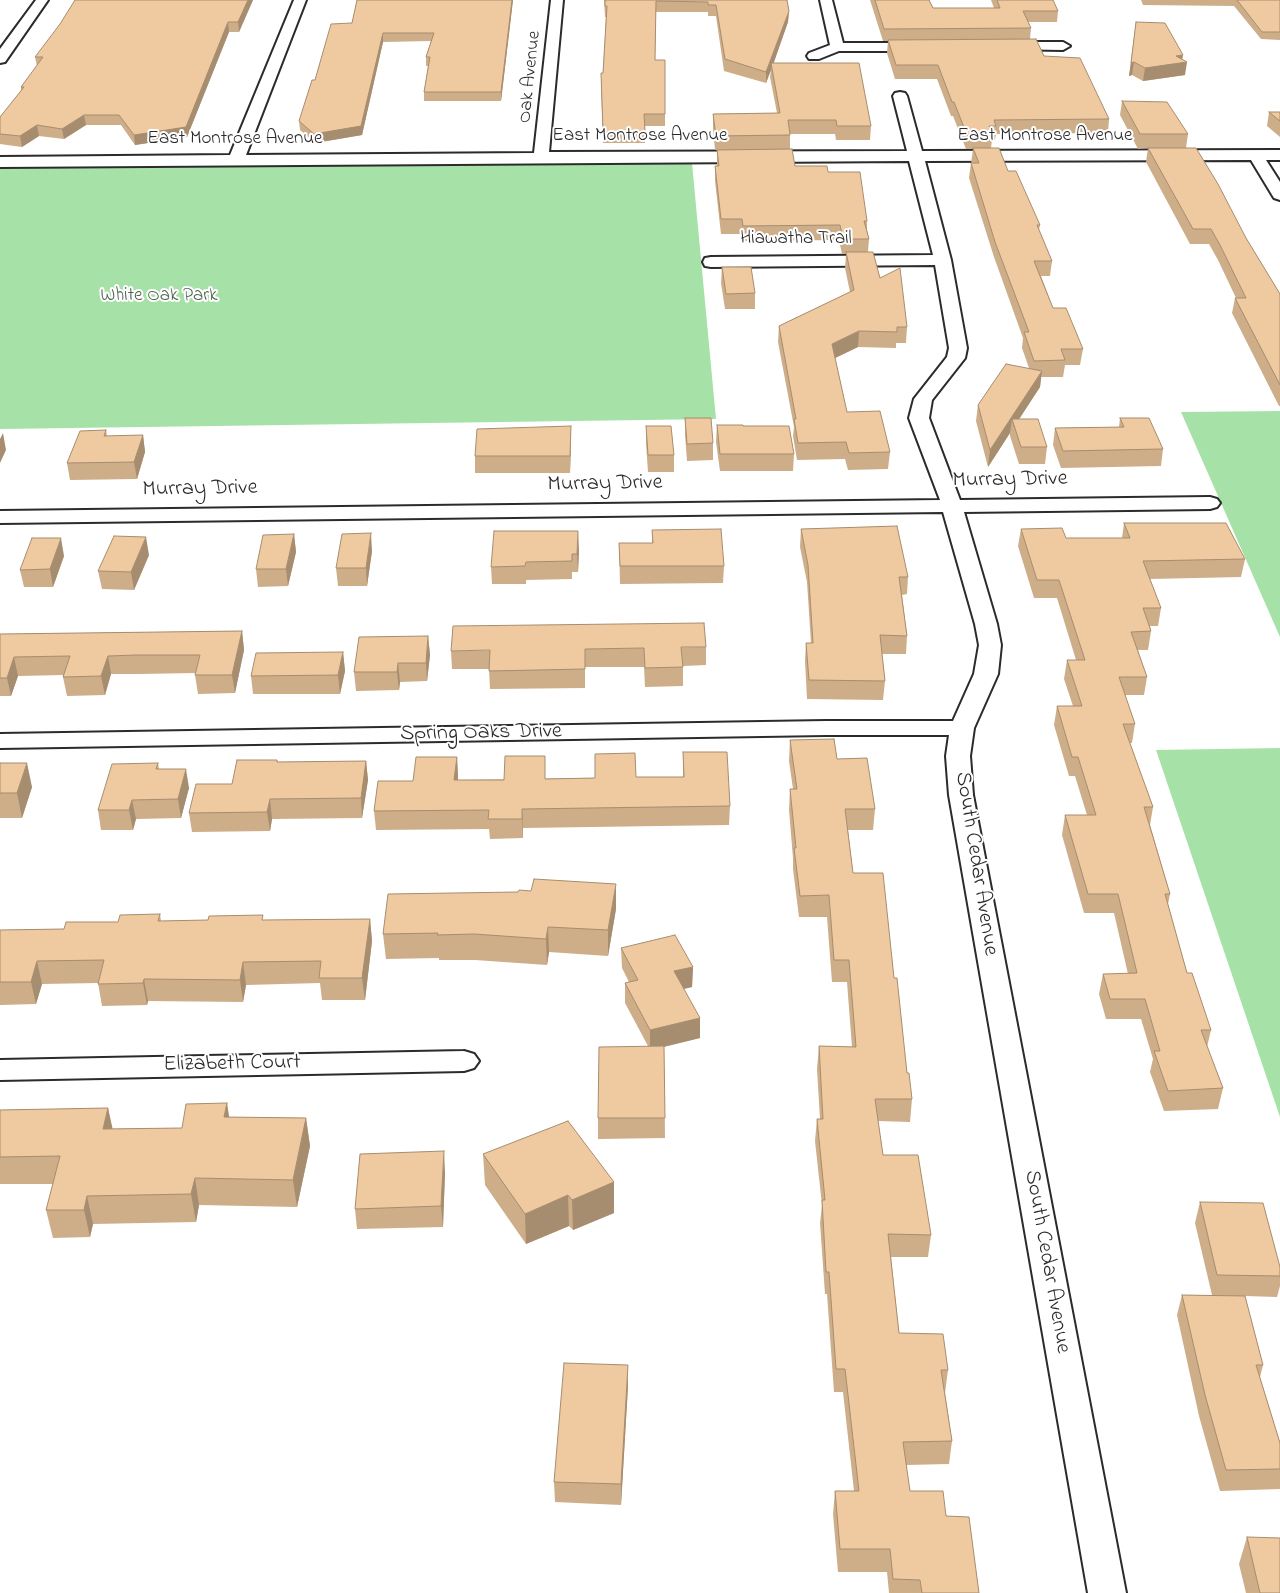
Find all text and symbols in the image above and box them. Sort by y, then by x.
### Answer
street label: Oak Avenue [515,30,547,124]
street label: East Montrose Avenue [552,126,728,148]
street label: East Montrose Avenue [957,126,1133,148]
street label: East Montrose Avenue [147,129,323,151]
street label: Hiawatha Trail [740,229,852,251]
park label: White Oak Park [101,286,217,308]
street label: Murray Drive [952,467,1068,495]
street label: Murray Drive [547,471,663,499]
street label: Murray Drive [142,476,258,504]
street label: Spring Oaks Drive [400,719,562,749]
street label: South Cedar Avenue [947,770,1003,958]
street label: Elizabeth Court [163,1051,301,1079]
street label: South Cedar Avenue [1017,1168,1075,1356]

